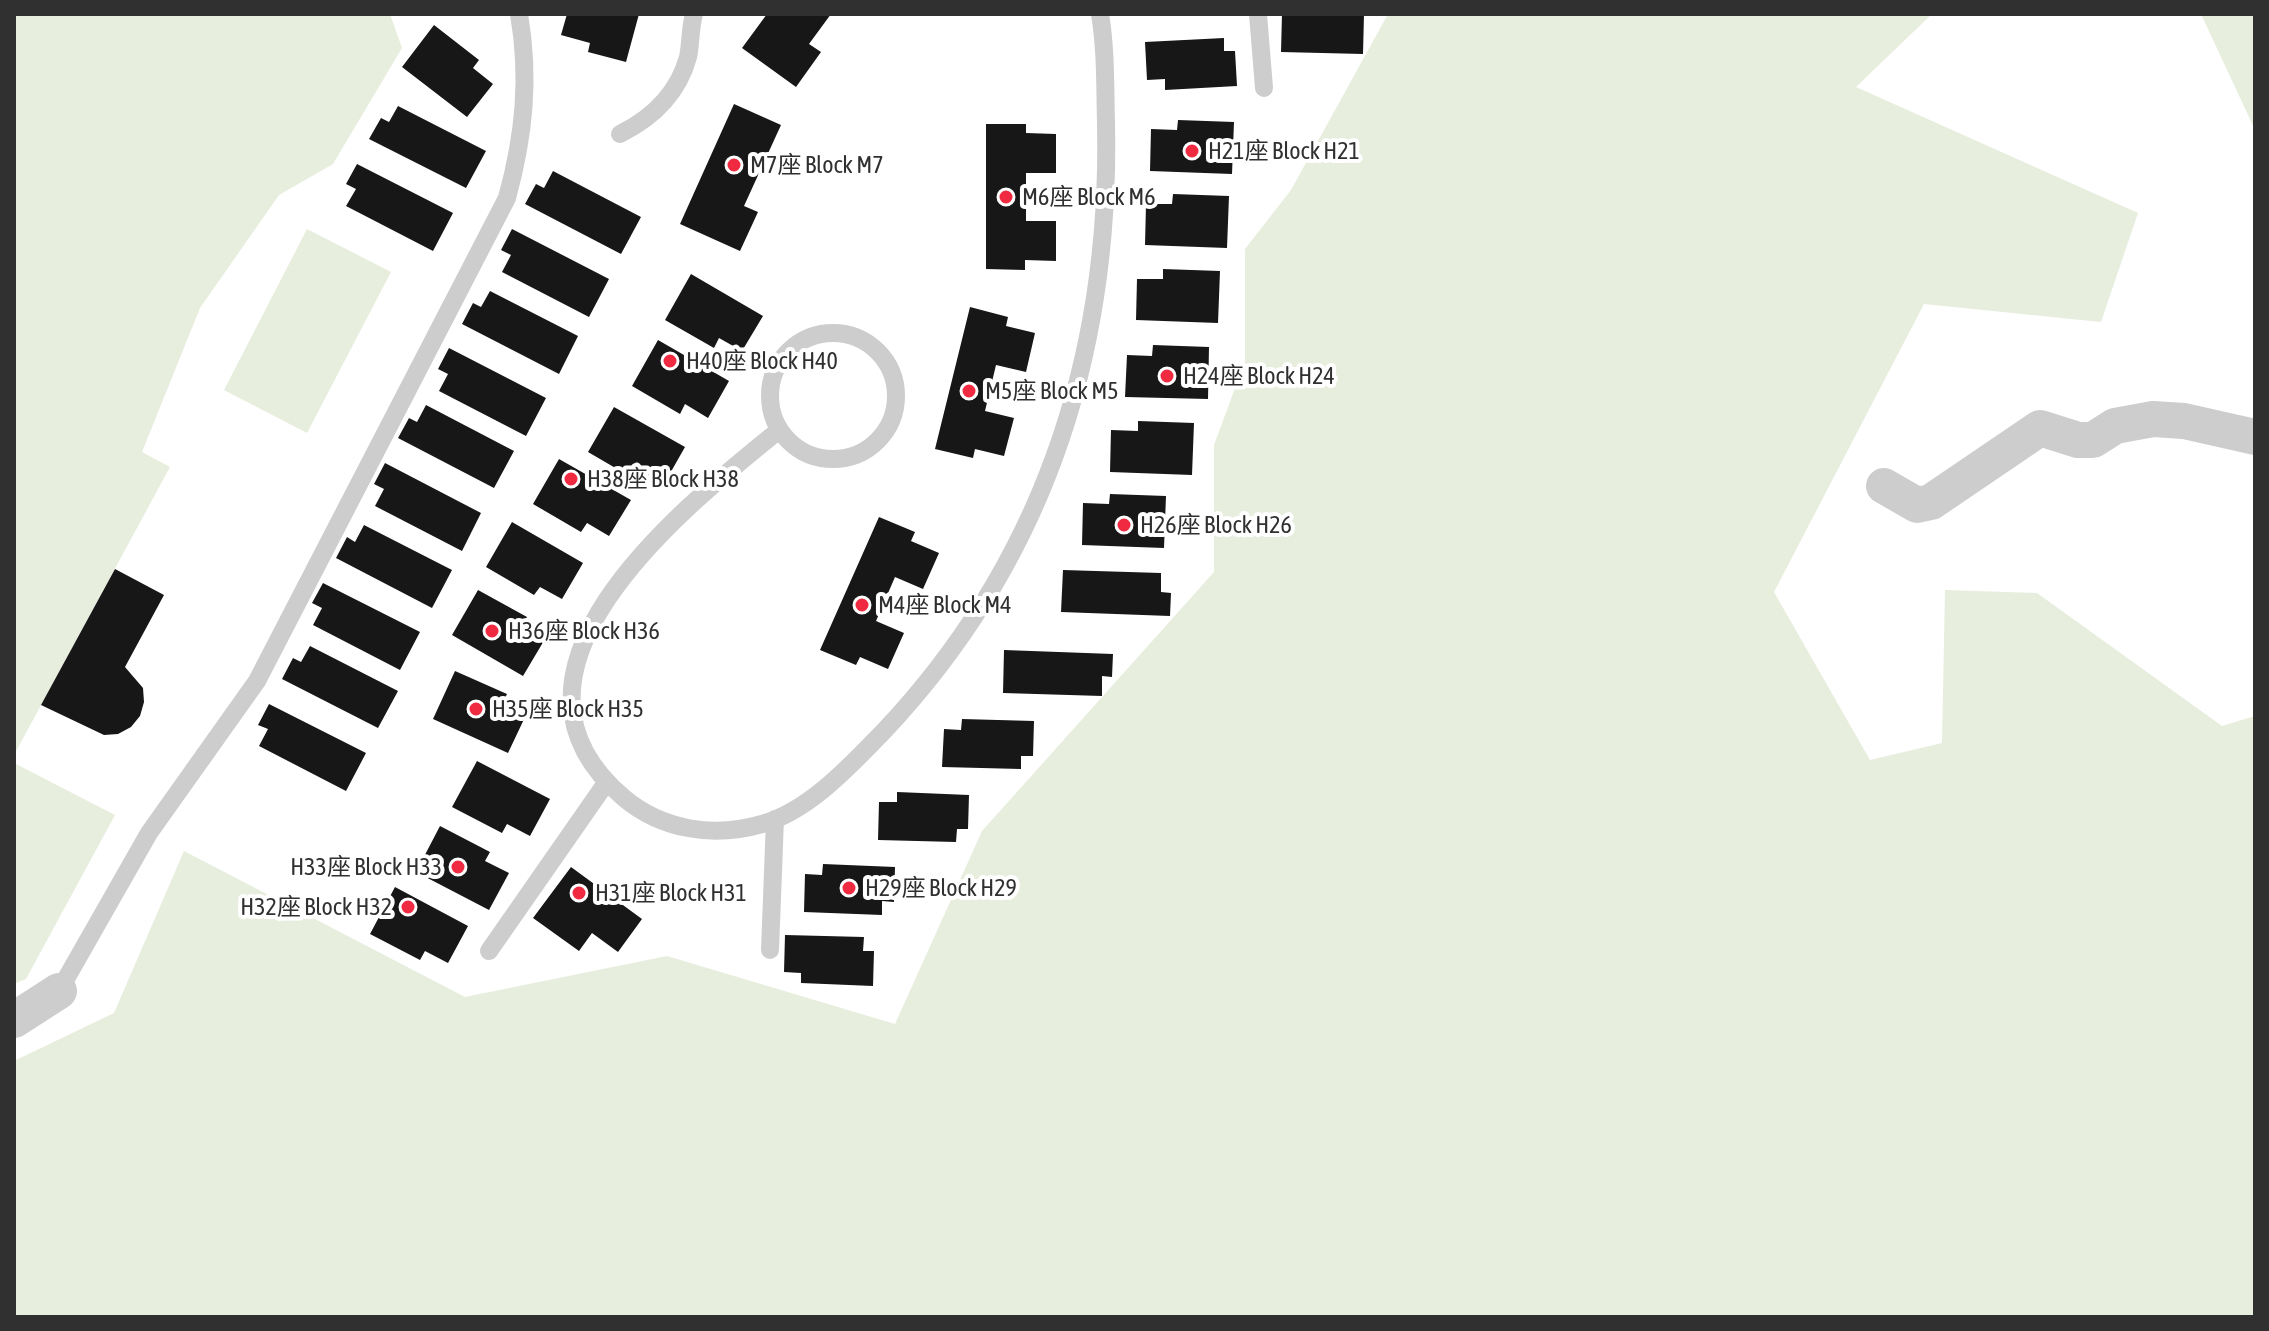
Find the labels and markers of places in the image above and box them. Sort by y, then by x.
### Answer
place label: H21座 Block H21 [1208,137,1360,165]
marker: H21座 Block H21 [1183,142,1201,160]
place label: M7座 Block M7 [750,151,884,179]
marker: M7座 Block M7 [725,156,743,174]
place label: M6座 Block M6 [1022,183,1156,211]
marker: M6座 Block M6 [997,188,1015,206]
place label: H40座 Block H40 [686,347,838,375]
marker: H40座 Block H40 [661,352,679,370]
place label: H24座 Block H24 [1183,362,1335,390]
marker: H24座 Block H24 [1158,367,1176,385]
place label: M5座 Block M5 [985,377,1119,405]
marker: M5座 Block M5 [960,382,978,400]
place label: H38座 Block H38 [587,465,739,493]
marker: H38座 Block H38 [562,470,580,488]
place label: H26座 Block H26 [1140,511,1292,539]
marker: H26座 Block H26 [1115,516,1133,534]
place label: M4座 Block M4 [878,591,1012,619]
marker: M4座 Block M4 [853,596,871,614]
place label: H36座 Block H36 [508,617,660,645]
marker: H36座 Block H36 [483,622,501,640]
place label: H35座 Block H35 [492,695,644,723]
marker: H35座 Block H35 [467,700,485,718]
place label: H33座 Block H33 [290,853,442,881]
marker: H33座 Block H33 [449,858,467,876]
place label: H29座 Block H29 [865,874,1017,902]
place label: H31座 Block H31 [595,879,747,907]
marker: H29座 Block H29 [840,879,858,897]
marker: H31座 Block H31 [570,884,588,902]
place label: H32座 Block H32 [240,893,392,921]
marker: H32座 Block H32 [399,898,417,916]

